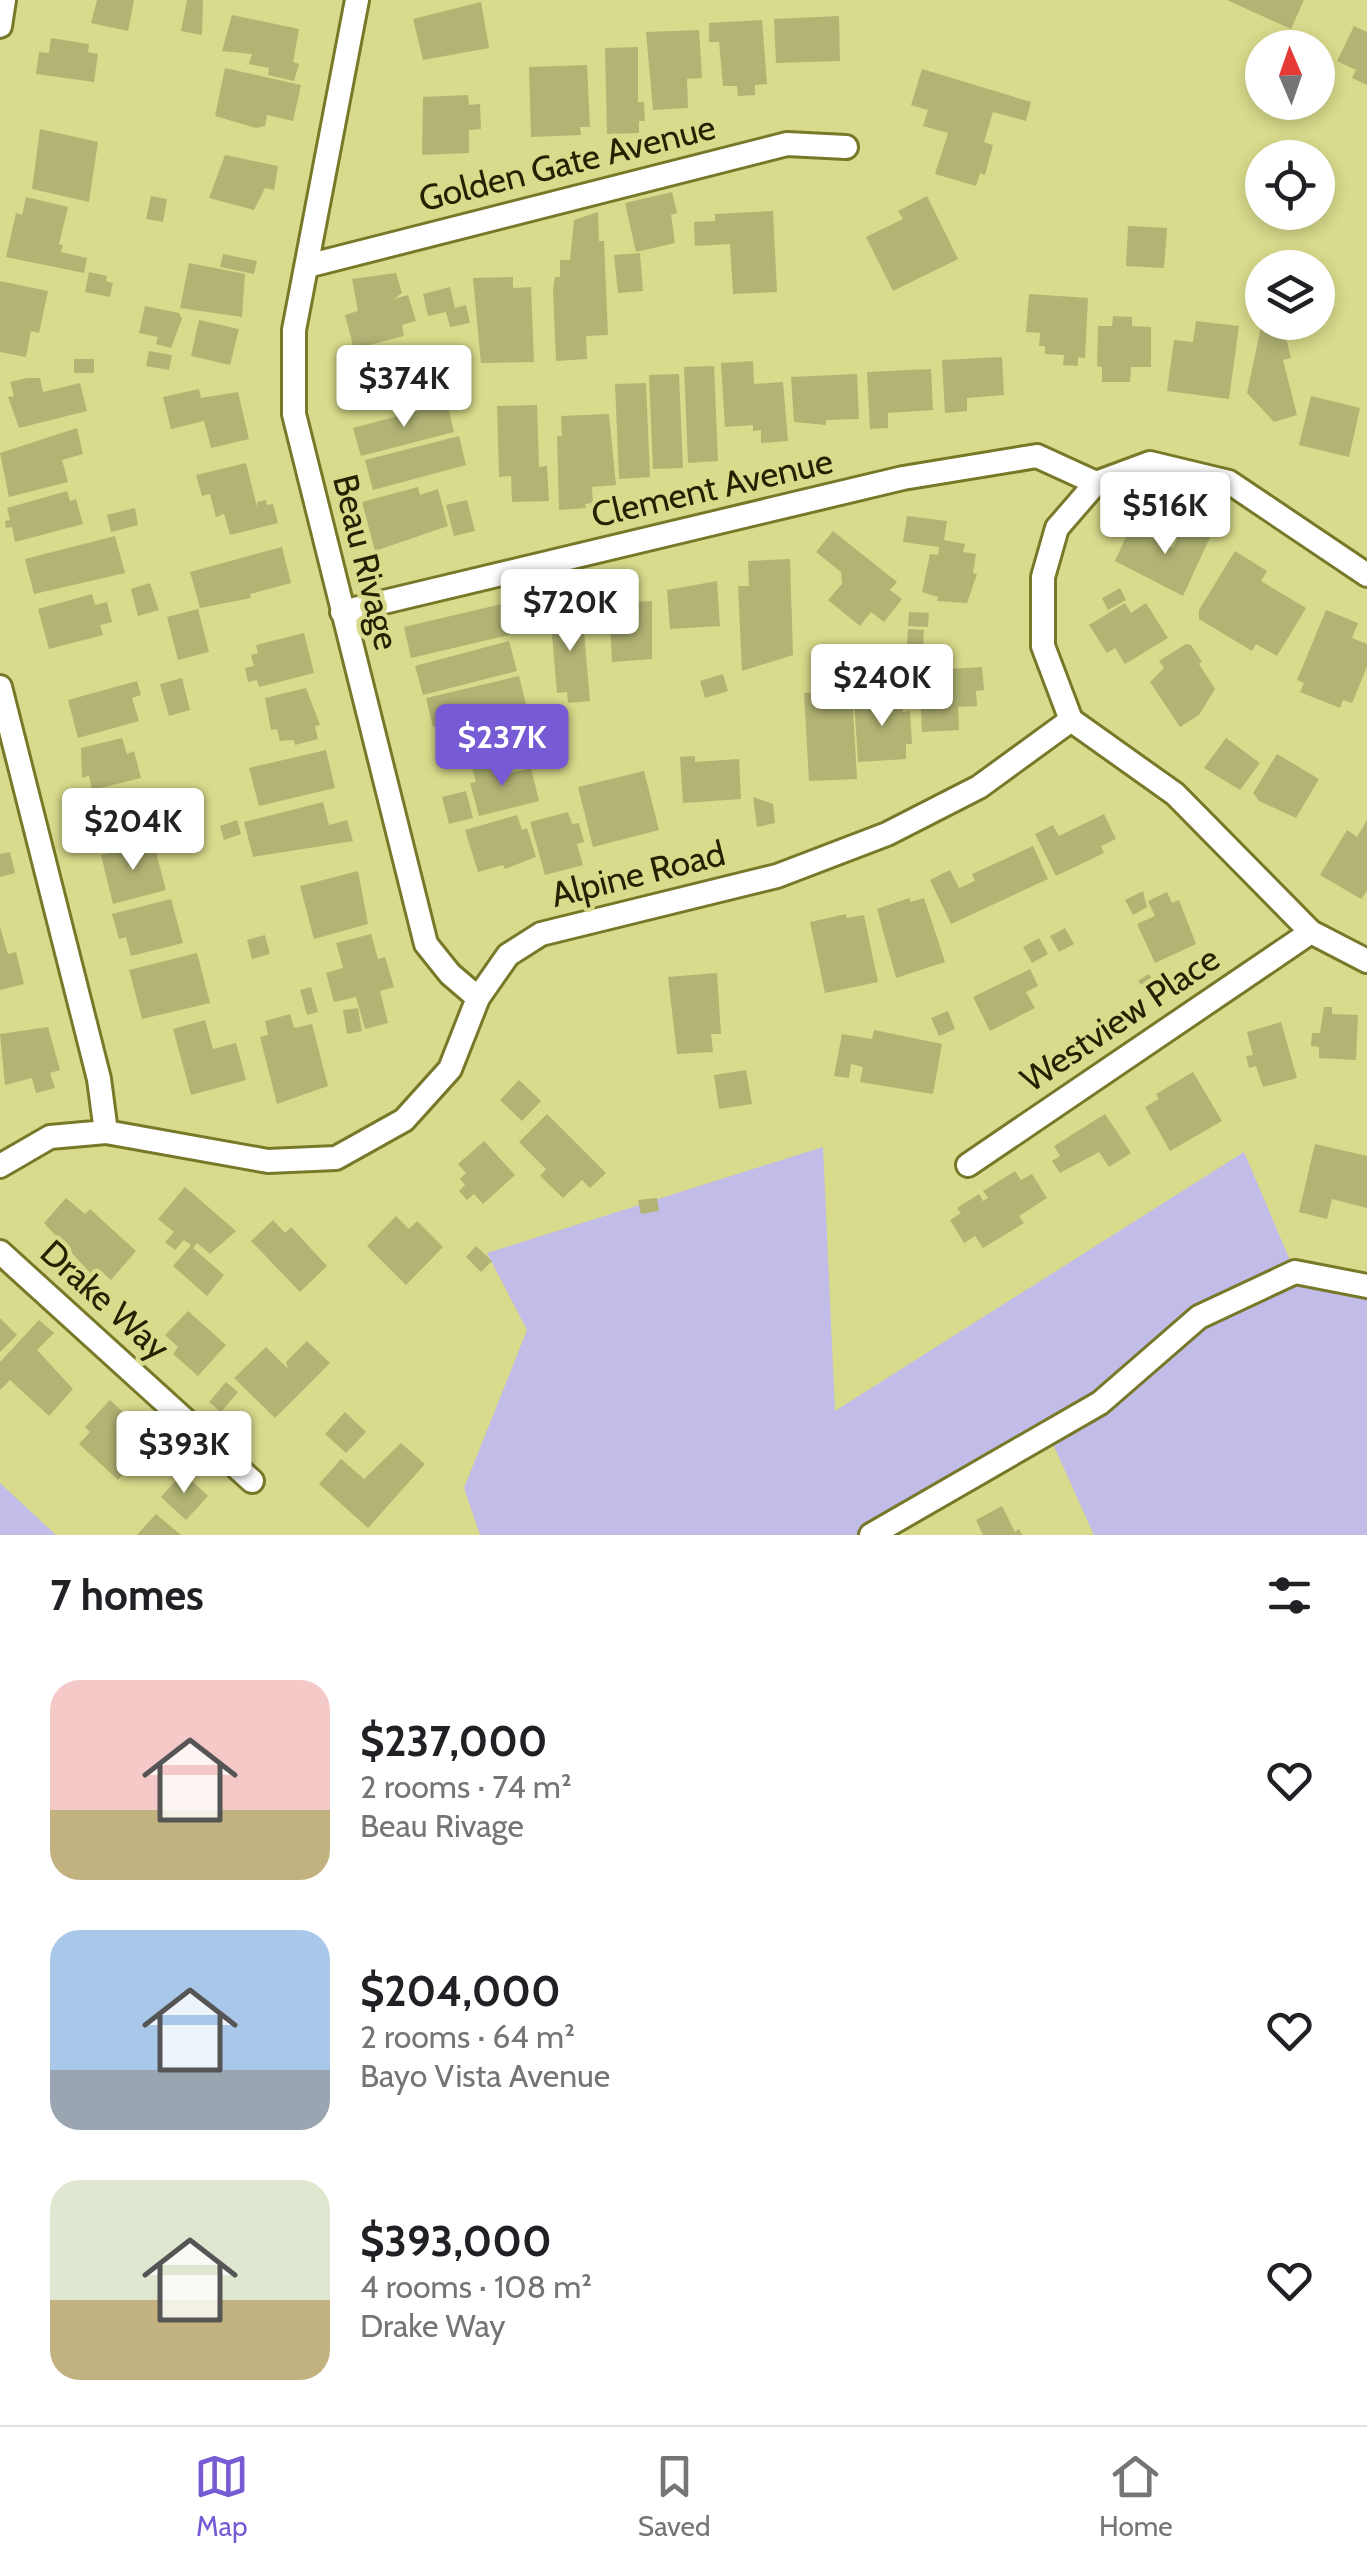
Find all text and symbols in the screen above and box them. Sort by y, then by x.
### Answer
north arrow [1245,30,1335,120]
map controls [1245,30,1335,340]
street label: Golden Gate Avenue [414,105,720,220]
button: locate [1245,140,1335,230]
button: layers [1245,250,1335,340]
pin: $374K [334,345,474,430]
text: $374K [358,358,450,397]
street label: Clement Avenue [587,439,837,536]
street label: Beau Rivage [324,470,409,654]
pin: $516K [1095,472,1235,557]
text: $516K [1122,485,1208,524]
pin: $720K [500,569,640,654]
text: $720K [523,582,617,621]
pin: $240K [812,644,952,729]
text: $240K [833,657,931,696]
pin: $237K [432,704,572,789]
text: $237K [457,717,547,756]
pin: $204K [63,788,203,873]
text: $204K [84,801,182,840]
street label: Alpine Road [546,831,729,916]
street label: Westview Place [1012,936,1227,1101]
street label: Drake Way [32,1230,179,1369]
pin: $393K [114,1411,254,1496]
text: $393K [138,1424,230,1463]
icon: filters [1262,1568,1317,1623]
text: 7 homes [50,1569,204,1621]
text: $237,000 [360,1715,548,1767]
icon: home [130,1720,250,1840]
icon: heart [1262,1753,1317,1808]
text: 2 rooms · 74 m² [360,1767,572,1806]
text: Beau Rivage [360,1806,524,1845]
text: $204,000 [360,1965,561,2017]
icon: home [130,1970,250,2090]
icon: heart [1262,2003,1317,2058]
text: 2 rooms · 64 m² [360,2017,575,2056]
text: Bayo Vista Avenue [360,2056,610,2095]
text: $393,000 [360,2215,552,2267]
icon: home [130,2220,250,2340]
icon: heart [1262,2253,1317,2308]
text: 4 rooms · 108 m² [360,2267,592,2306]
text: Drake Way [360,2306,505,2345]
tab: Map [194,2449,249,2543]
tab: Saved [638,2449,711,2543]
tab: Home [1099,2449,1173,2543]

